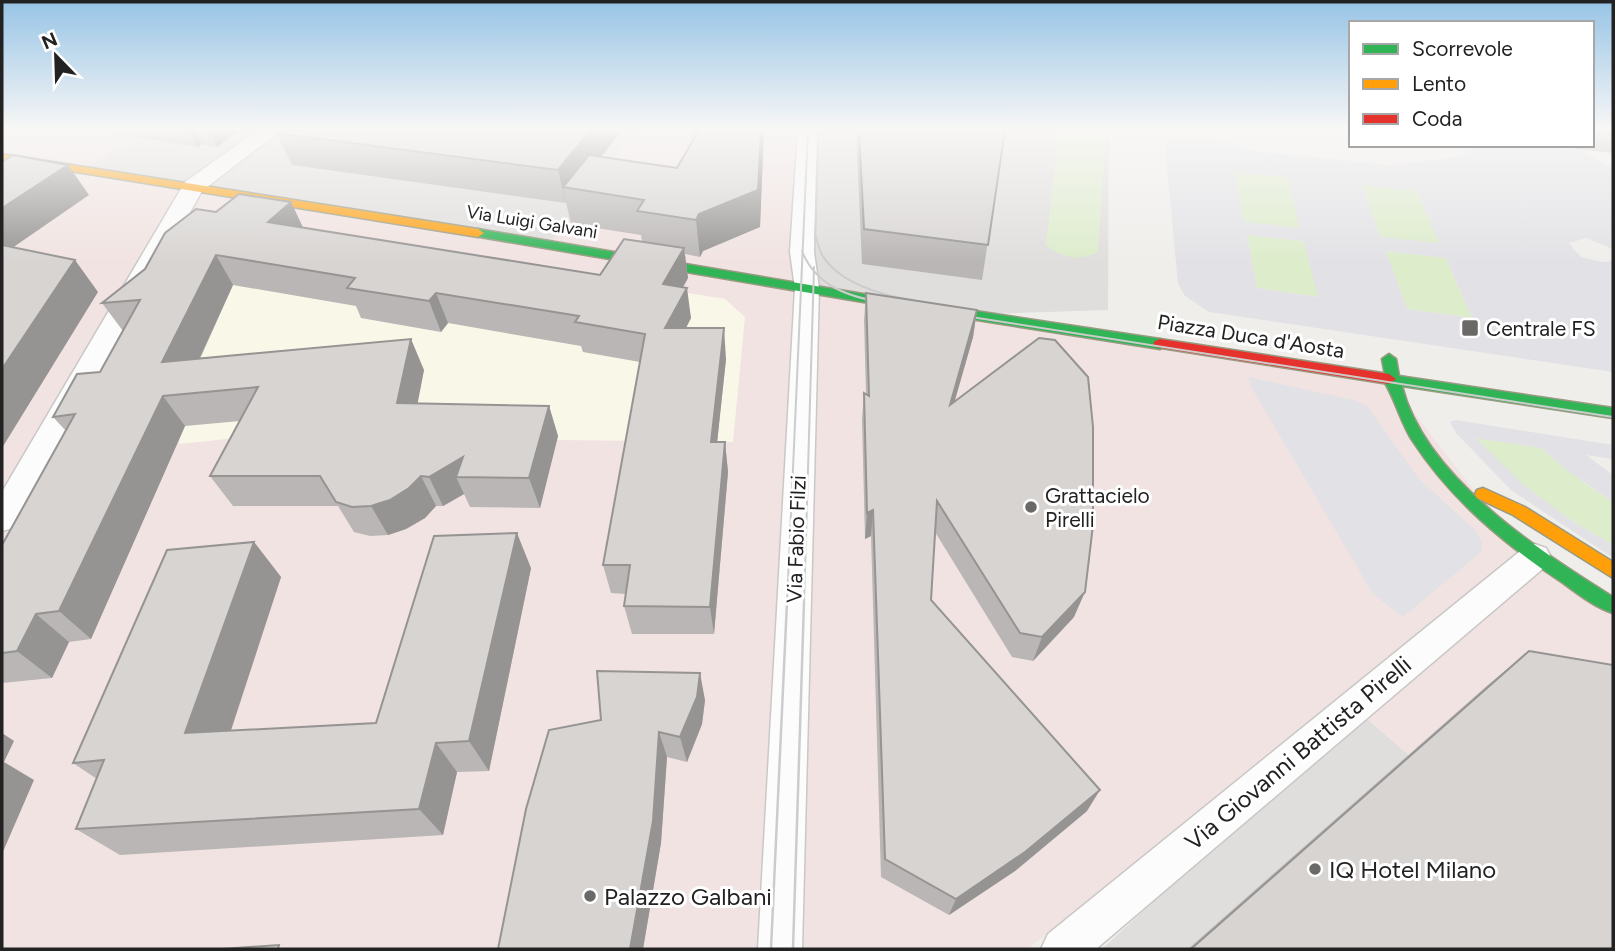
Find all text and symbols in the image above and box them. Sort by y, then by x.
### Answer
north arrow [21,21,91,91]
legend [1349,21,1594,147]
text: N [38,27,61,54]
text: Scorrevole [1412,36,1513,61]
text: Lento [1412,71,1466,96]
text: Coda [1412,106,1462,131]
street label: Via Luigi Galvani [465,201,599,243]
street label: Piazza Duca d'Aosta [1156,309,1346,363]
place label: Centrale FS [1486,316,1596,341]
marker: Centrale FS [1460,318,1480,338]
street label: Via Fabio Filzi [781,475,811,603]
place label: Grattacielo Pirelli [1045,483,1150,532]
marker: Grattacielo Pirelli [1023,499,1039,515]
street label: Via Giovanni Battista Pirelli [1179,650,1417,856]
place label: IQ Hotel Milano [1329,855,1496,884]
marker: IQ Hotel Milano [1307,861,1323,877]
place label: Palazzo Galbani [604,882,772,911]
marker: Palazzo Galbani [582,888,598,904]

